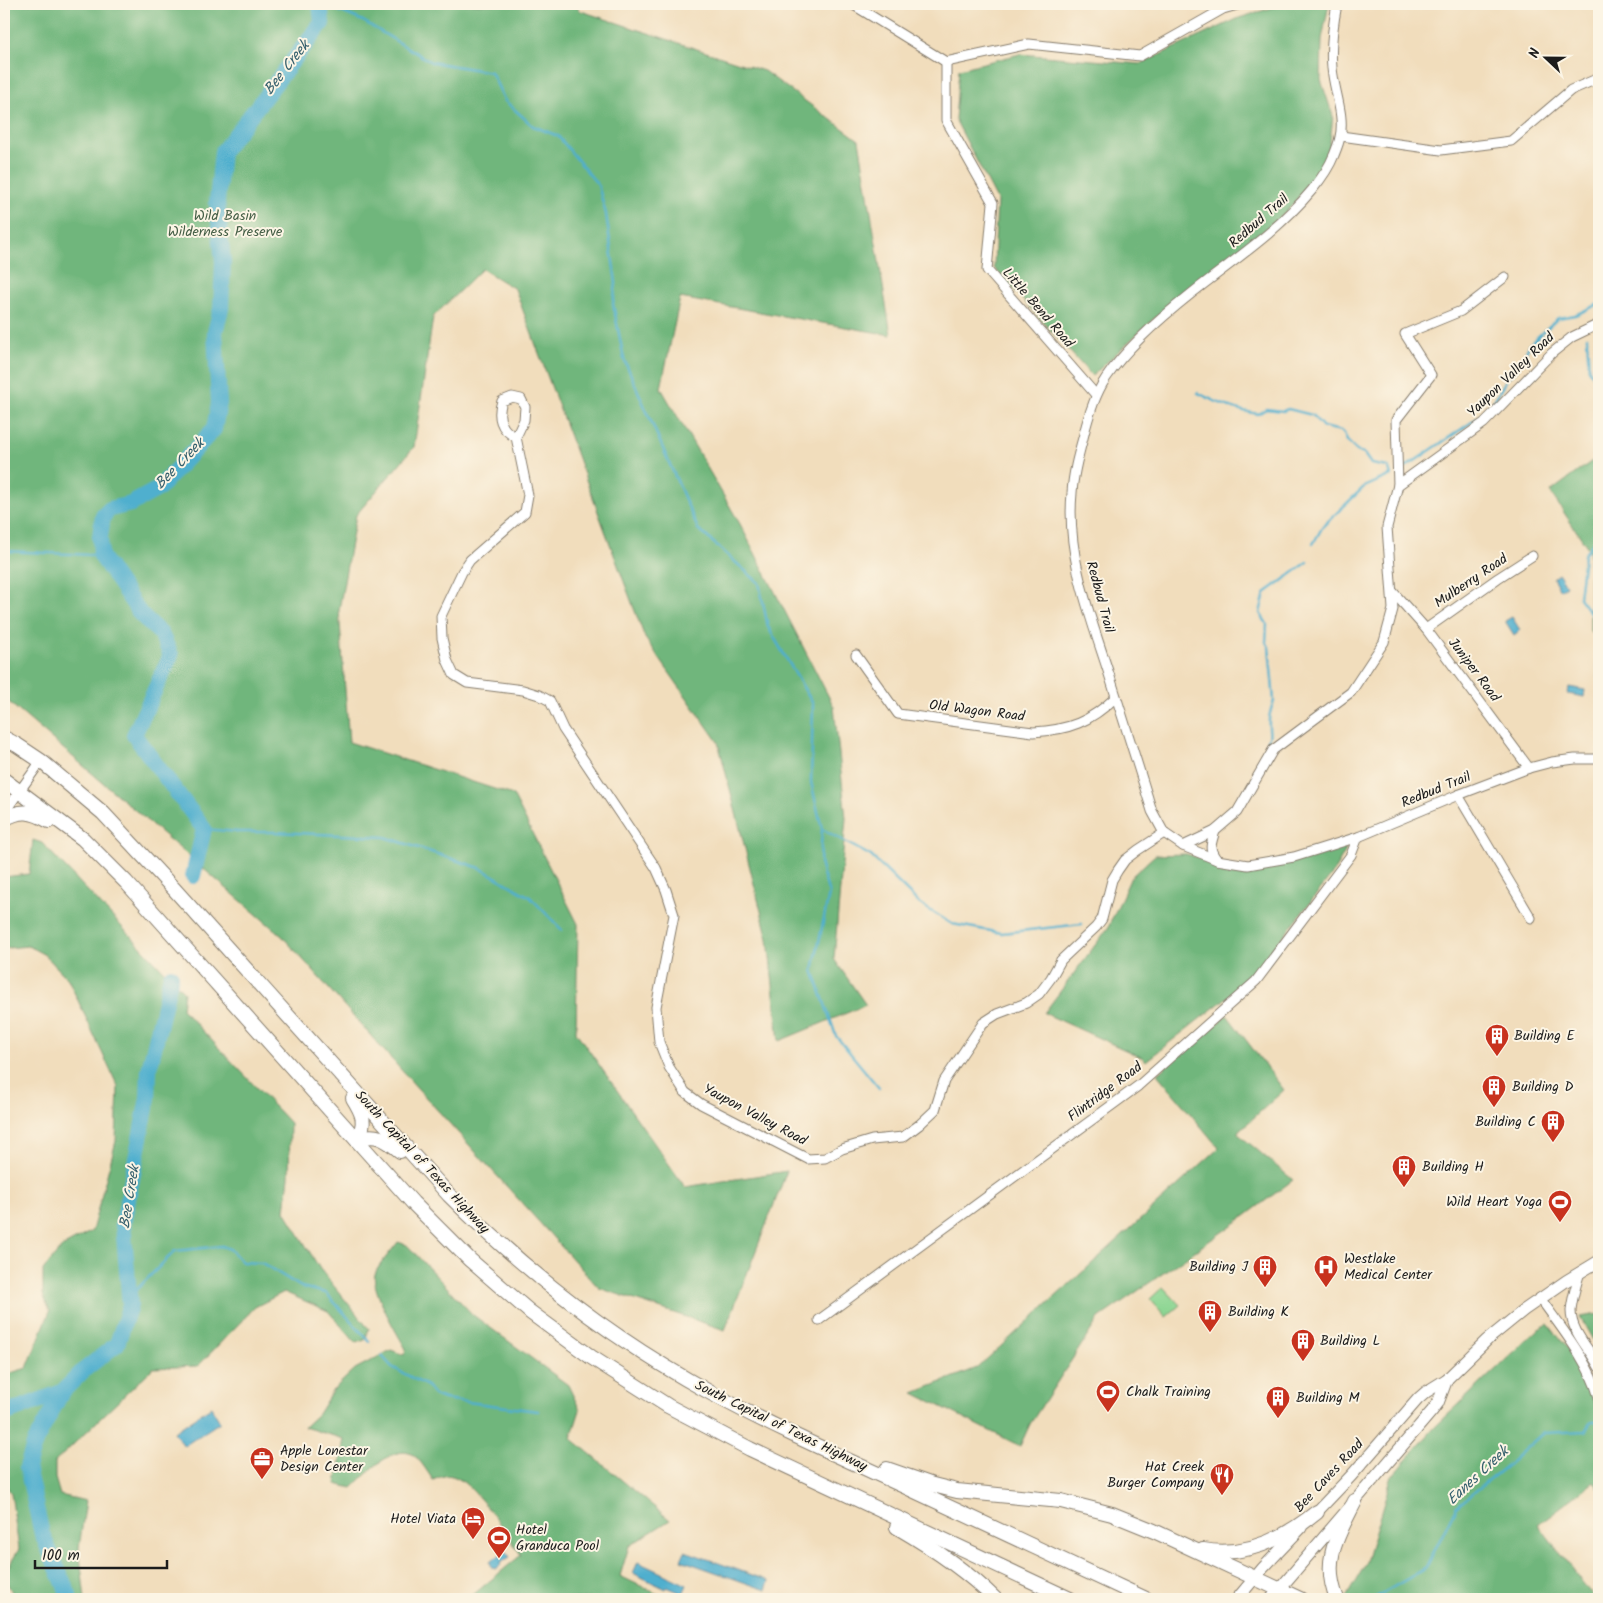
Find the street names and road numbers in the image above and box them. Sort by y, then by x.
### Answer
street label: Redbud Trail [1224,188,1294,253]
street label: Little Bend Road [997,263,1080,354]
street label: Yaupon Valley Road [1462,326,1561,423]
street label: Mulberry Road [1430,548,1513,614]
street label: Redbud Trail [1080,559,1120,636]
street label: Juniper Road [1443,633,1506,708]
street label: Old Wagon Road [928,694,1027,728]
street label: Redbud Trail [1398,766,1475,814]
street label: Flintridge Road [1063,1056,1148,1127]
street label: Yaupon Valley Road [699,1078,812,1152]
street label: South Capital of Texas Highway [349,1085,495,1239]
street label: South Capital of Texas Highway [691,1375,871,1478]
street label: Bee Caves Road [1289,1433,1370,1518]

